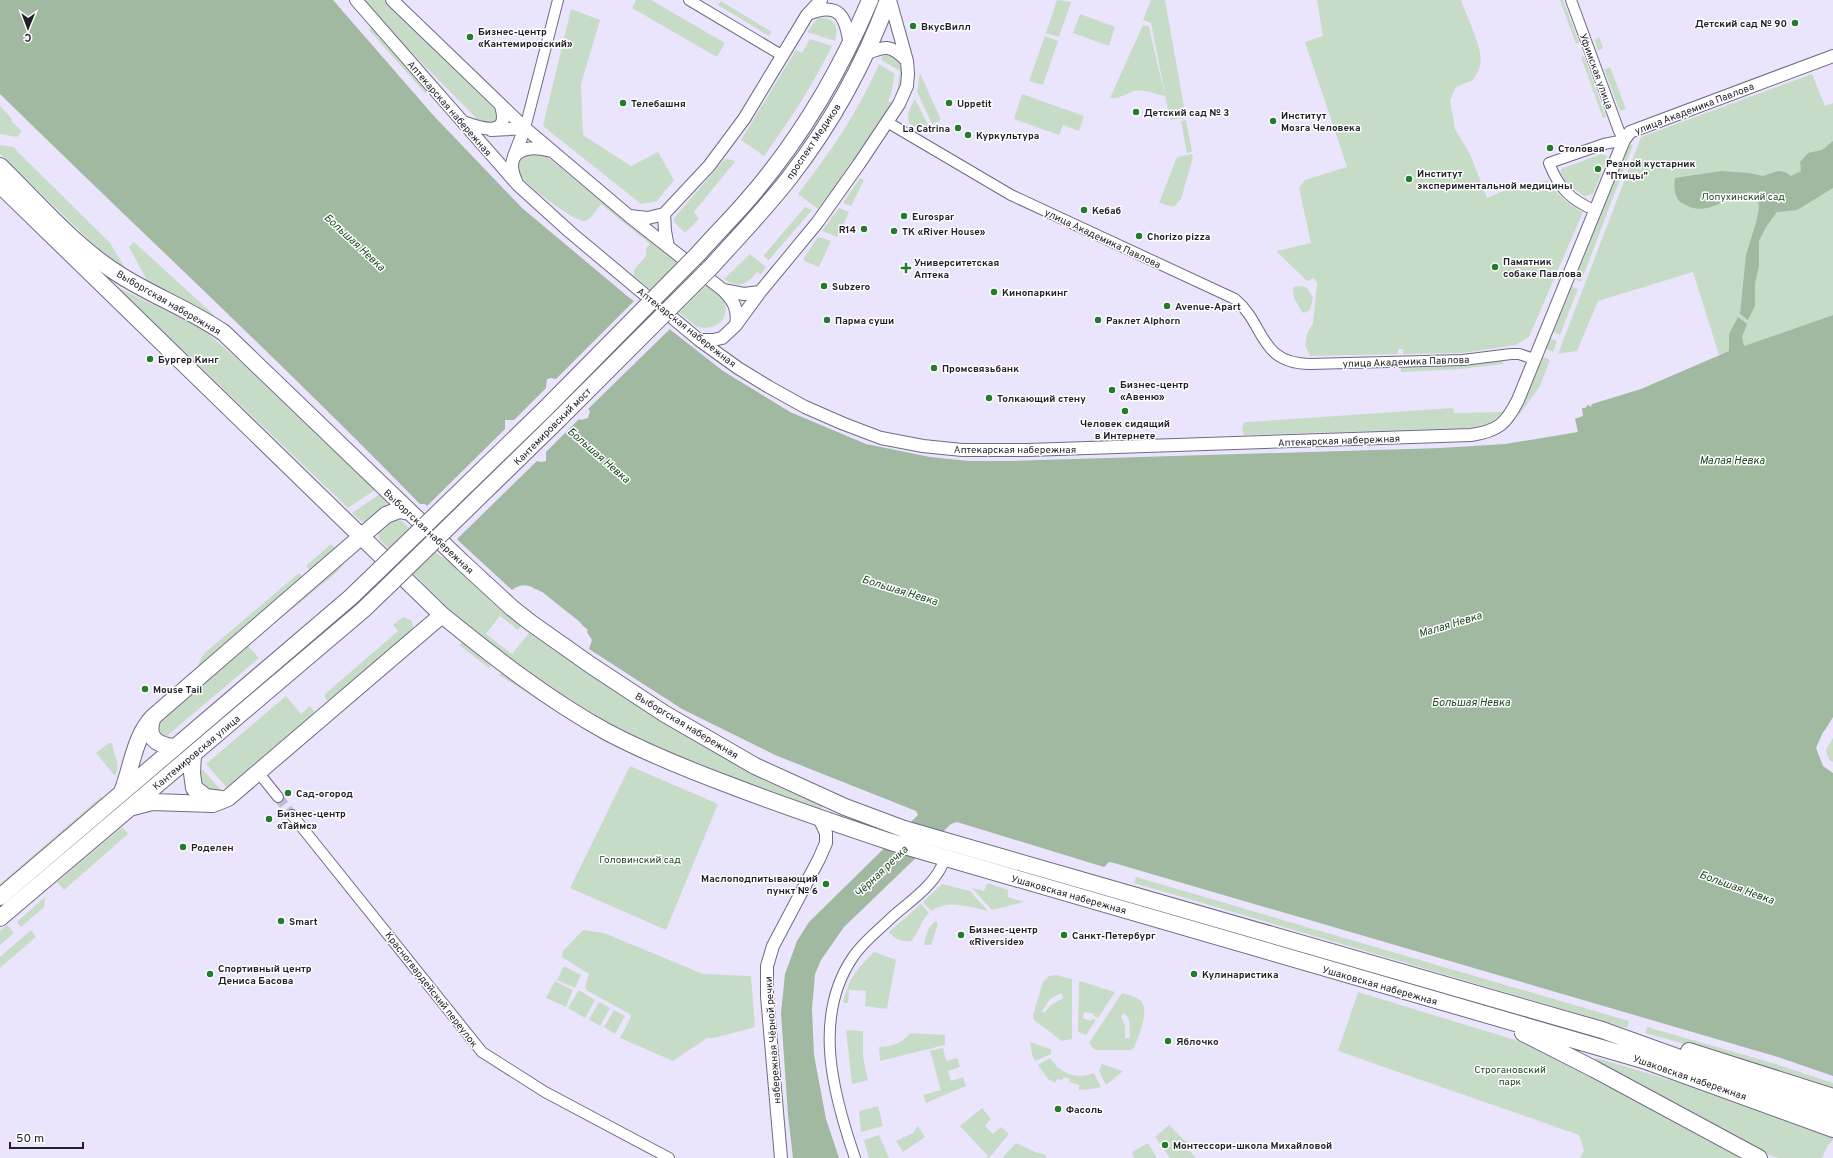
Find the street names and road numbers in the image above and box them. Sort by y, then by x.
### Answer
street label: Уфимская улица [1576,32,1615,111]
street label: Аптекарская набережная [404,59,494,159]
street label: улица Академика Павлова [1633,81,1756,138]
street label: проспект Медиков [784,101,845,182]
street label: улица Академика Павлова [1042,207,1163,272]
street label: Выборгская набережная [114,268,223,339]
street label: Аптекарская набережная [634,285,738,371]
street label: улица Академика Павлова [1342,354,1470,371]
street label: Кантемировский мост [511,385,595,469]
street label: Аптекарская набережная [1278,433,1400,450]
street label: Аптекарская набережная [954,444,1076,457]
street label: Выборгская набережная [380,487,476,577]
street label: Выборгская набережная [632,690,740,762]
street label: Кантемировская улица [151,713,243,794]
street label: Ушаковская набережная [1009,873,1128,918]
street label: Красногвардейский переулок [382,929,480,1051]
street label: Ушаковская набережная [1320,964,1439,1009]
street label: набережная Чёрной речки [763,976,784,1104]
street label: Ушаковская набережная [1631,1053,1748,1104]

